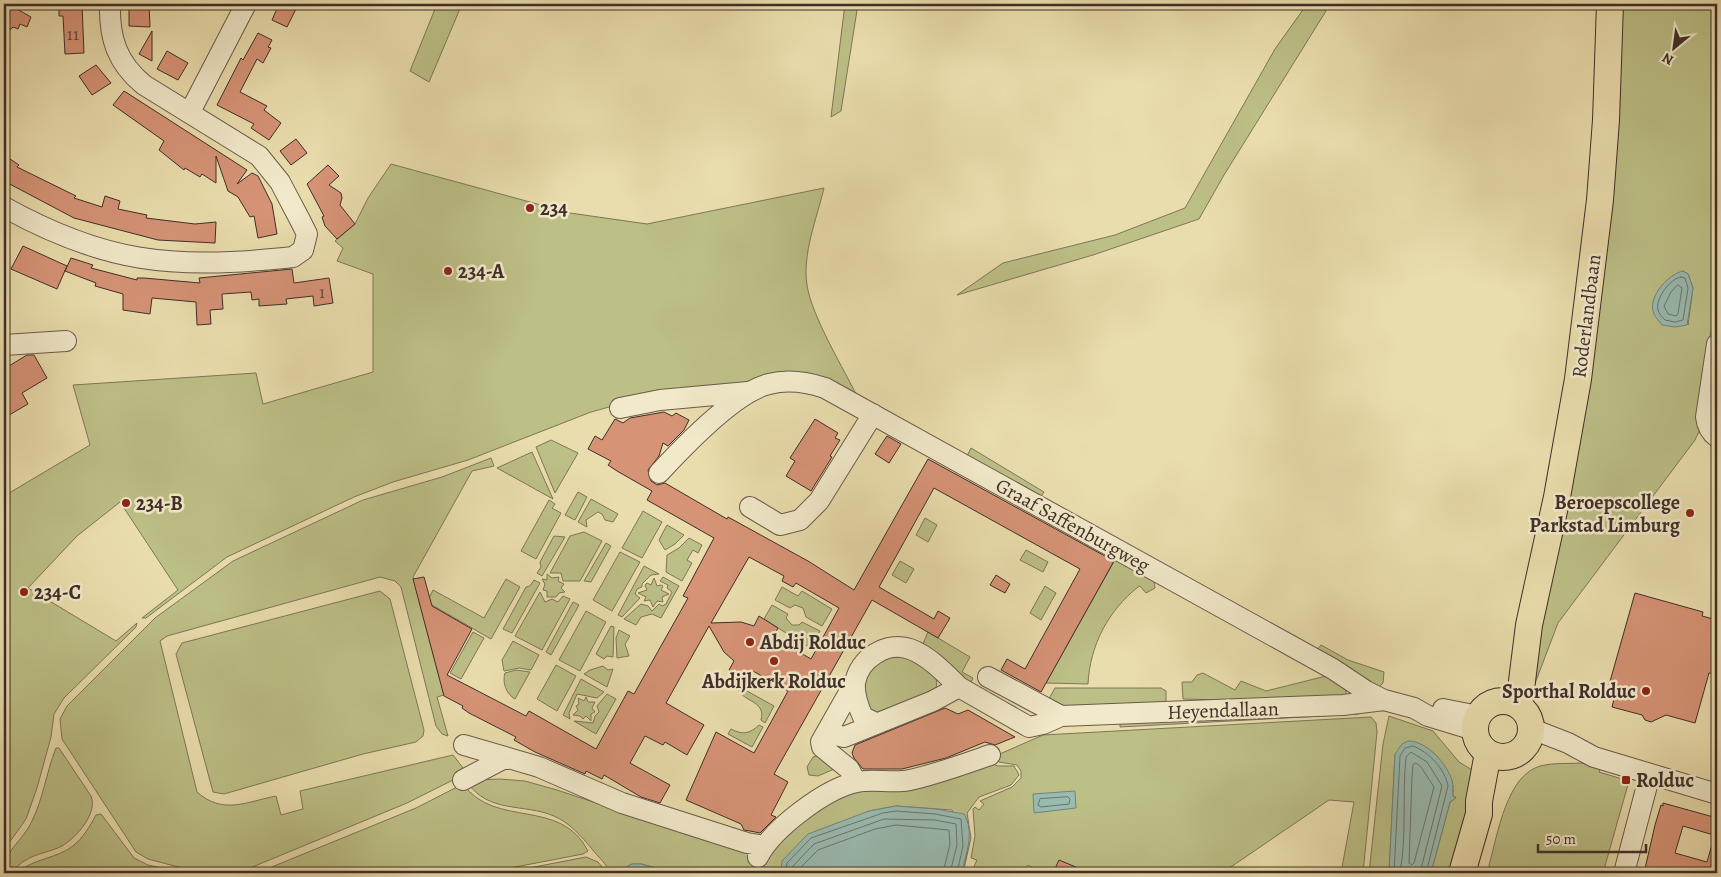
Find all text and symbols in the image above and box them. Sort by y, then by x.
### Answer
house number: 11 [67,22,79,46]
north arrow [1648,22,1698,72]
text: N [1659,48,1677,70]
place label: 234 [540,195,568,222]
marker: 234 [524,202,536,214]
street label: Roderlandbaan [1566,253,1607,380]
place label: 234-A [458,258,505,285]
marker: 234-A [442,265,454,277]
house number: 1 [319,280,325,304]
street label: Graaf Saffenburgweg [991,472,1155,579]
place label: Beroepscollege Parkstad Limburg [1529,489,1681,539]
place label: 234-B [136,490,183,517]
marker: 234-B [120,497,132,509]
marker: Beroepscollege Parkstad Limburg [1684,507,1696,519]
place label: 234-C [34,579,81,606]
marker: 234-C [18,586,30,598]
place label: Abdij Rolduc [759,629,866,656]
marker: Abdij Rolduc [744,636,756,648]
marker: Abdijkerk Rolduc [768,655,780,667]
place label: Abdijkerk Rolduc [701,668,846,695]
place label: Sporthal Rolduc [1502,678,1636,705]
marker: Sporthal Rolduc [1640,685,1652,697]
street label: Heyendallaan [1167,695,1279,726]
place label: Rolduc [1636,767,1694,794]
marker: Rolduc [1620,774,1632,786]
scale bar [1538,822,1646,854]
text: 50 m [1546,829,1576,849]

